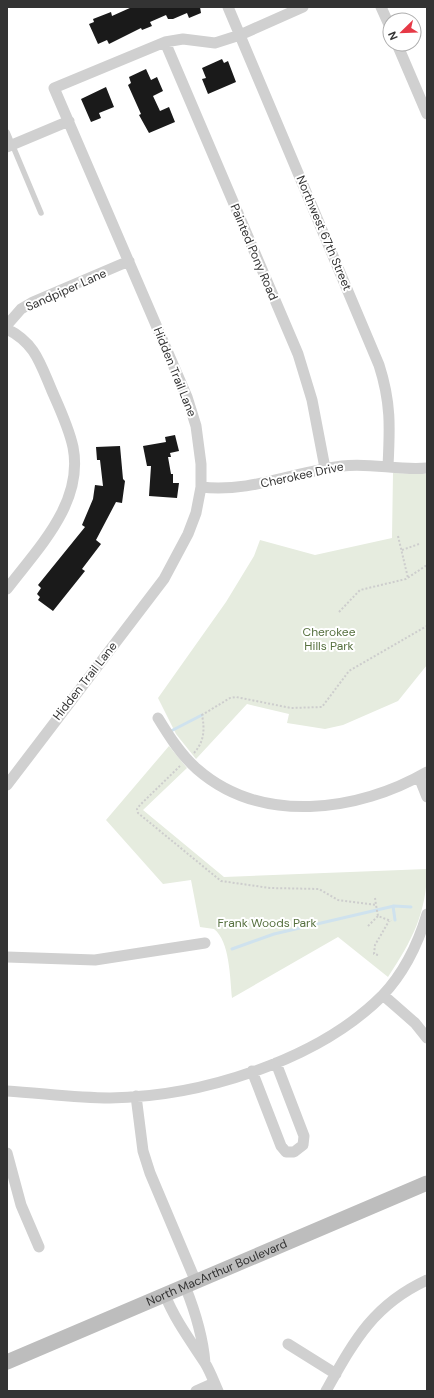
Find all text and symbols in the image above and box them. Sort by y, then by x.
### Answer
north arrow [382,12,422,52]
text: N [385,29,401,42]
street label: Northwest 67th Street [293,173,356,293]
street label: Painted Pony Road [226,201,282,303]
street label: Sandpiper Lane [23,265,109,315]
street label: Hidden Trail Lane [150,325,200,419]
street label: Cherokee Drive [259,458,345,492]
park label: Cherokee Hills Park [303,624,356,654]
street label: Hidden Trail Lane [49,638,121,723]
park label: Frank Woods Park [217,915,317,931]
street label: North MacArthur Boulevard [144,1236,290,1310]

